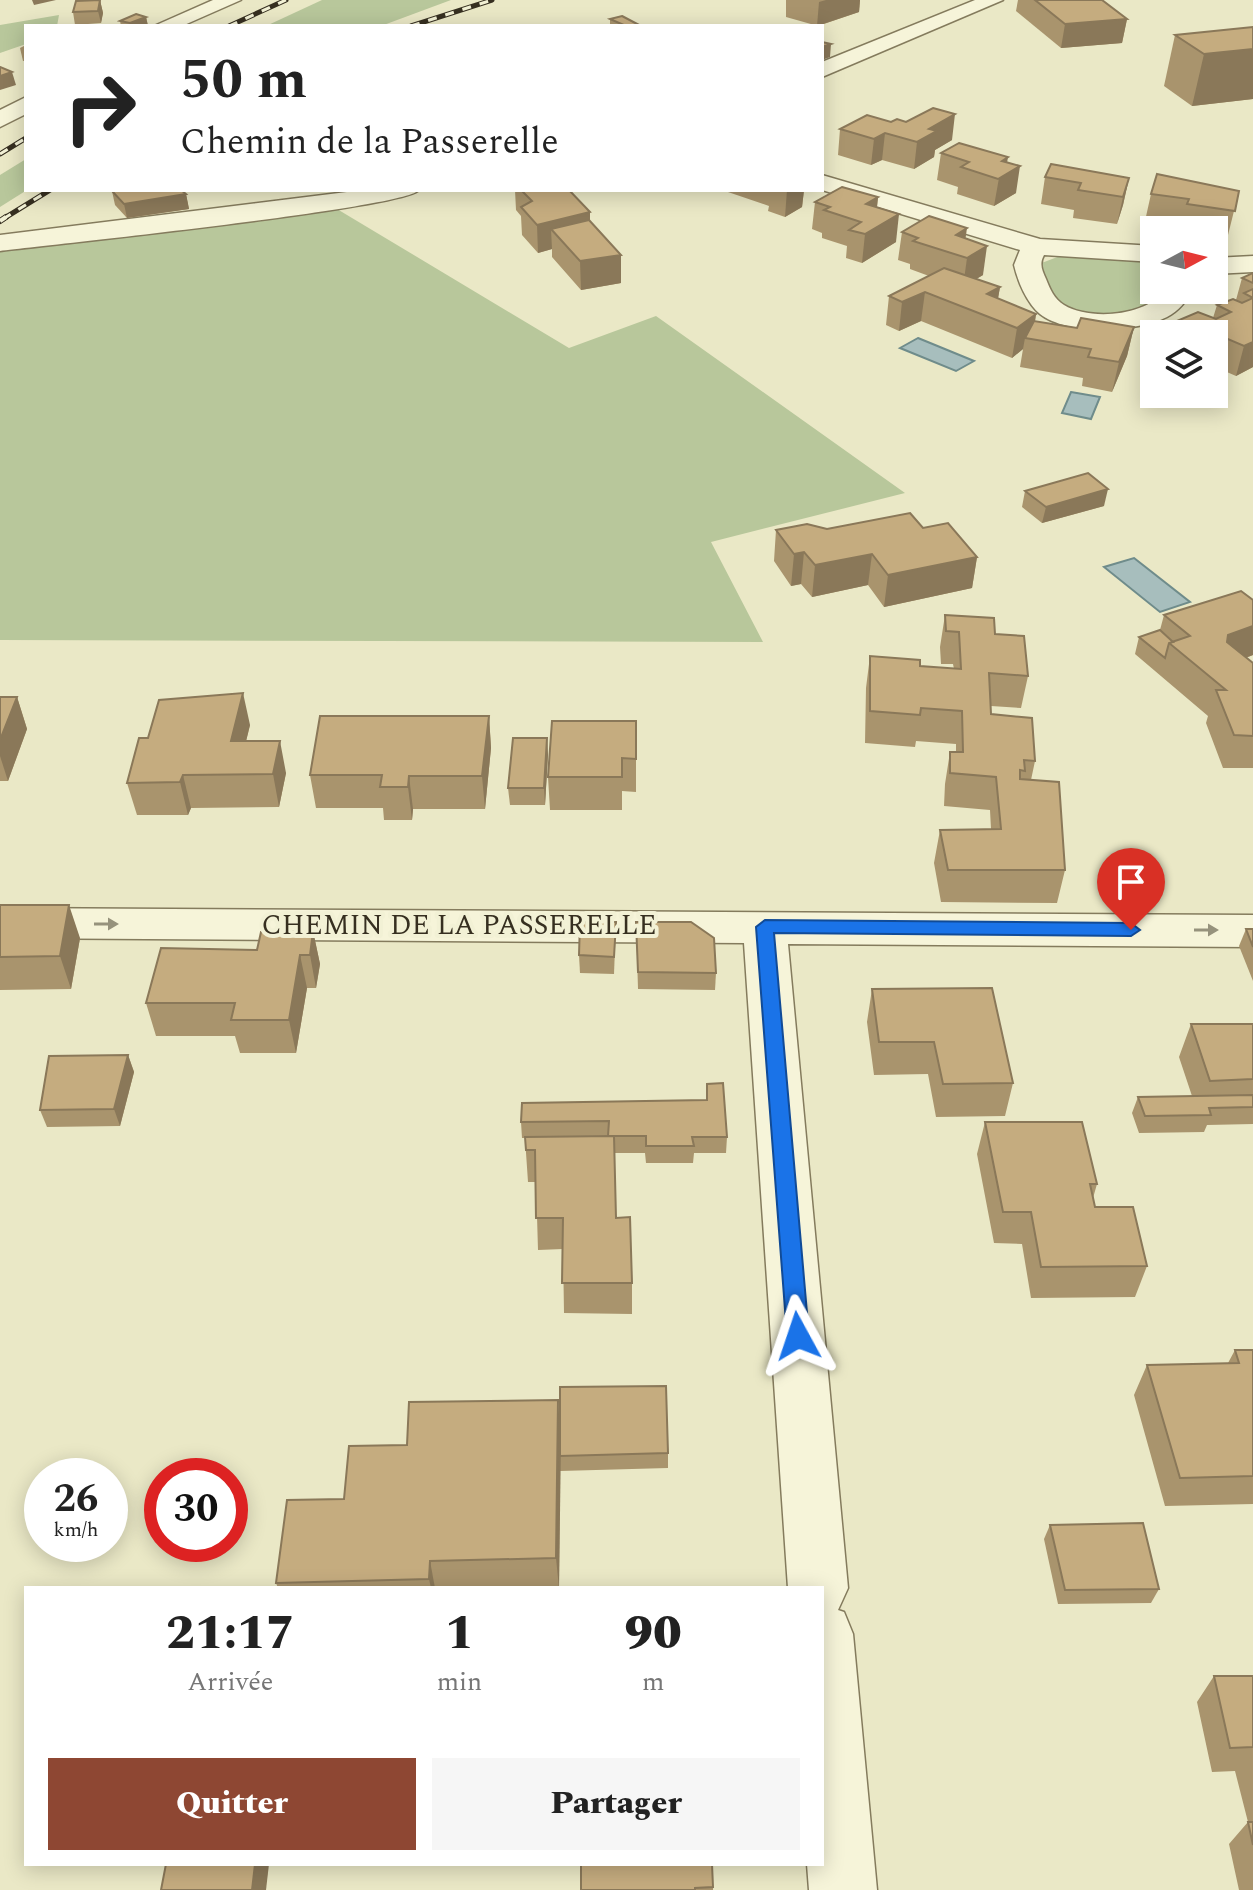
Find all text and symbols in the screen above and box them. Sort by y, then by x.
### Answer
text: 50 m [180,38,307,123]
icon: right [48,56,152,160]
text: Chemin de la Passerelle [180,115,559,170]
north arrow [1140,216,1228,304]
map controls [1140,216,1228,408]
button: layers [1140,320,1228,408]
pin [1097,848,1165,930]
icon: arrive [1109,860,1153,904]
street label: CHEMIN DE LA PASSERELLE [262,904,656,947]
one-way arrow [94,918,119,930]
one-way arrow [1194,924,1219,936]
position arrow [756,1294,840,1378]
speed limit sign: 30 [144,1458,248,1562]
text: 26 [54,1469,98,1530]
text: km/h [54,1515,99,1545]
text: 21:17 [166,1597,295,1670]
text: 1 [445,1597,474,1670]
text: 90 [624,1597,682,1670]
text: Arrivée [187,1662,273,1702]
text: min [437,1662,482,1702]
text: m [642,1662,664,1702]
button: Quitter [48,1758,416,1850]
button: Partager [432,1758,800,1850]

